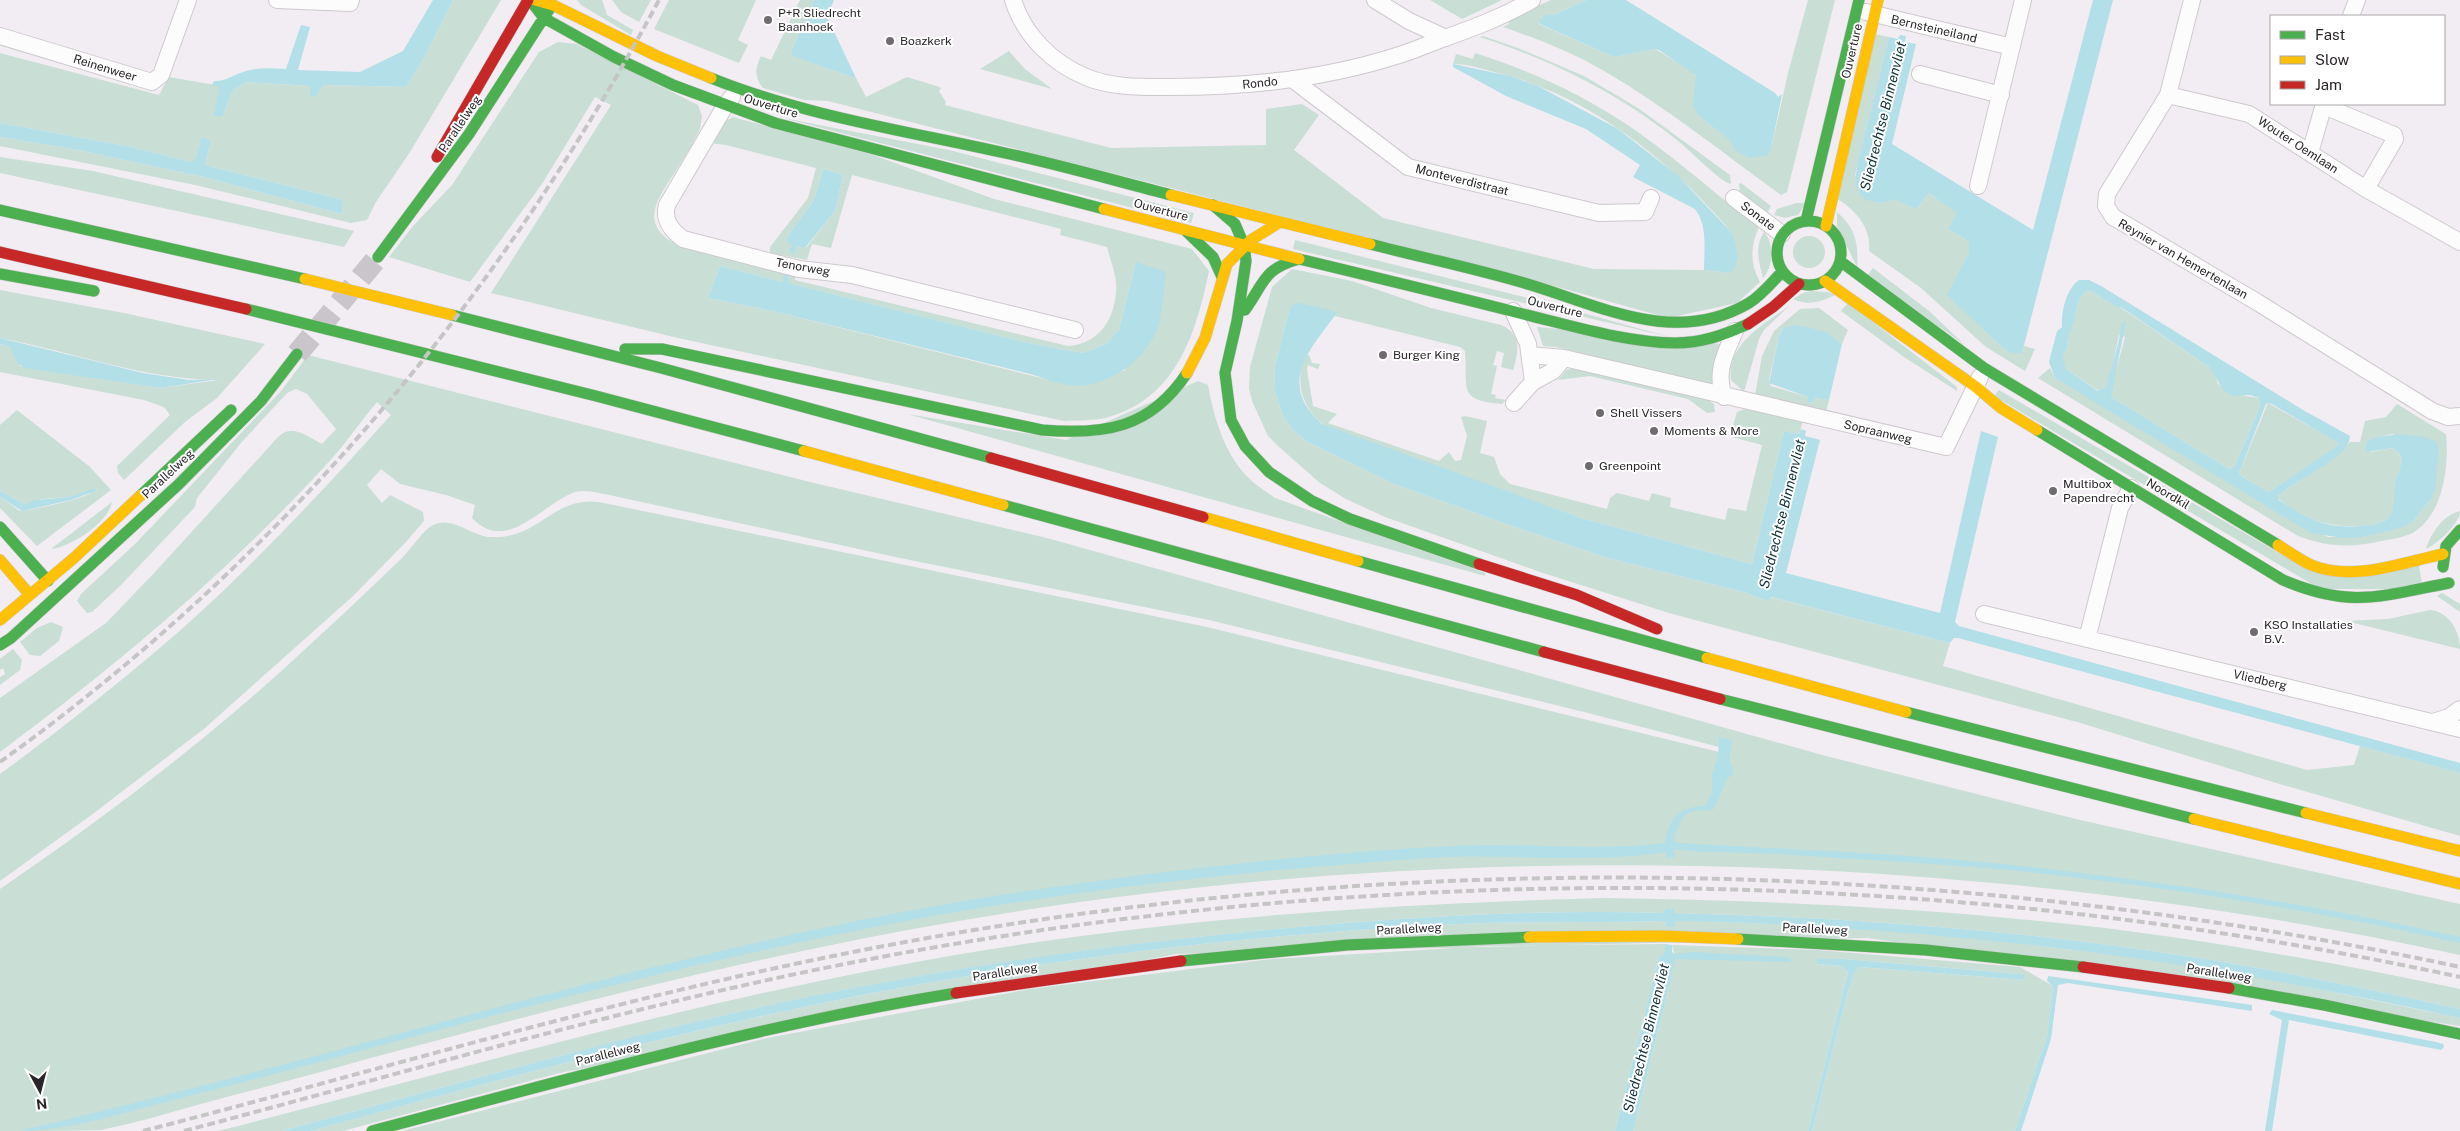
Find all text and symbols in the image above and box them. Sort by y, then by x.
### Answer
place label: P+R Sliedrecht Baanhoek [778,6,861,34]
street label: Bernsteineiland [1890,12,1978,46]
marker: P+R Sliedrecht Baanhoek [762,14,774,26]
legend [2270,15,2445,105]
street label: Ouverture [1839,22,1865,80]
text: Fast [2315,26,2345,43]
place label: Boazkerk [900,34,952,48]
marker: Boazkerk [884,35,896,47]
water label: Sliedrechtse Binnenvliet [1857,39,1909,192]
text: Slow [2315,51,2350,68]
street label: Reinenweer [72,52,139,84]
street label: Rondo [1242,74,1279,92]
text: Jam [2315,76,2342,93]
street label: Ouverture [742,91,800,121]
street label: Parallelweg [436,93,484,155]
street label: Wouter Oemlaan [2255,114,2341,176]
street label: Monteverdistraat [1414,162,1510,198]
street label: Ouverture [1132,196,1190,224]
street label: Sonate [1738,199,1778,234]
street label: Reynier van Hemertenlaan [2116,216,2250,302]
street label: Tenorweg [775,255,831,279]
street label: Ouverture [1526,293,1584,321]
place label: Burger King [1393,348,1460,362]
marker: Burger King [1377,349,1389,361]
place label: Shell Vissers [1610,406,1682,420]
marker: Shell Vissers [1594,407,1606,419]
street label: Sopraanweg [1842,417,1914,447]
place label: Moments & More [1664,424,1759,438]
marker: Moments & More [1648,425,1660,437]
water label: Sliedrechtse Binnenvliet [1756,437,1808,590]
street label: Parallelweg [139,446,197,502]
place label: Greenpoint [1599,459,1662,473]
marker: Greenpoint [1583,460,1595,472]
street label: Noordkil [2144,476,2192,512]
place label: Multibox Papendrecht [2063,477,2135,505]
marker: Multibox Papendrecht [2047,485,2059,497]
place label: KSO Installaties B.V. [2264,618,2353,646]
marker: KSO Installaties B.V. [2248,626,2260,638]
street label: Vliedberg [2232,667,2288,693]
street label: Parallelweg [1376,920,1442,938]
street label: Parallelweg [1782,920,1848,938]
street label: Parallelweg [971,960,1039,984]
water label: Sliedrechtse Binnenvliet [1620,961,1672,1114]
street label: Parallelweg [2185,961,2253,985]
street label: Parallelweg [574,1039,642,1069]
north arrow [15,1066,65,1116]
text: N [35,1095,48,1113]

